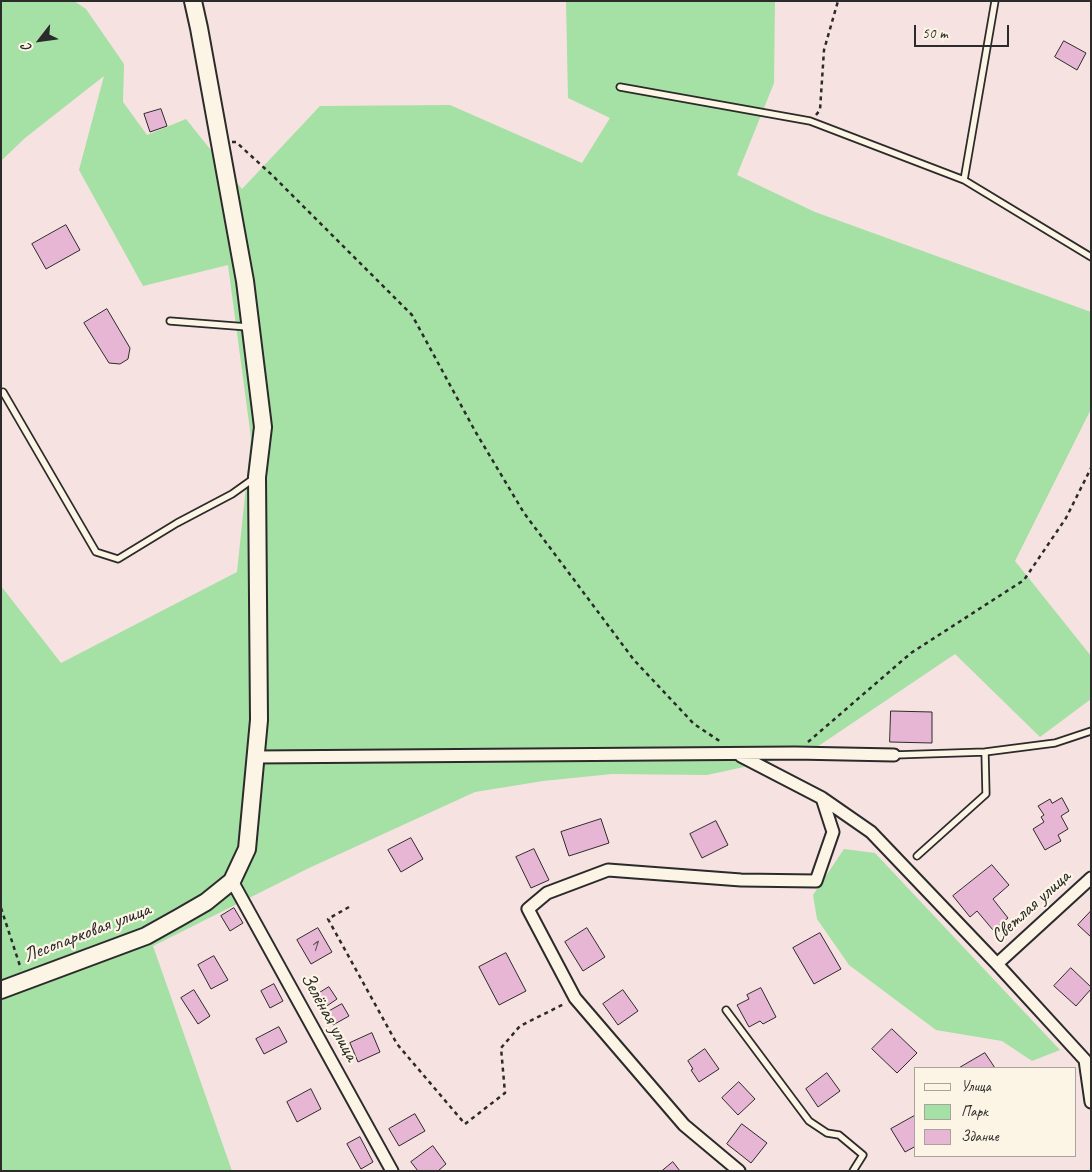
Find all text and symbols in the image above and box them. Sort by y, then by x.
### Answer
north arrow [15,15,65,65]
scale bar [917,15,1012,47]
text: 50 m [922,24,948,43]
text: С [17,41,36,55]
street label: Светлая улица [986,865,1076,949]
street label: Лесопарковая улица [20,898,154,968]
house number: 1 [310,935,318,957]
street label: Зелёная улица [295,969,363,1065]
legend [914,1067,1077,1157]
text: Улица [961,1077,991,1096]
text: Парк [961,1102,988,1121]
text: Здание [961,1127,999,1146]

